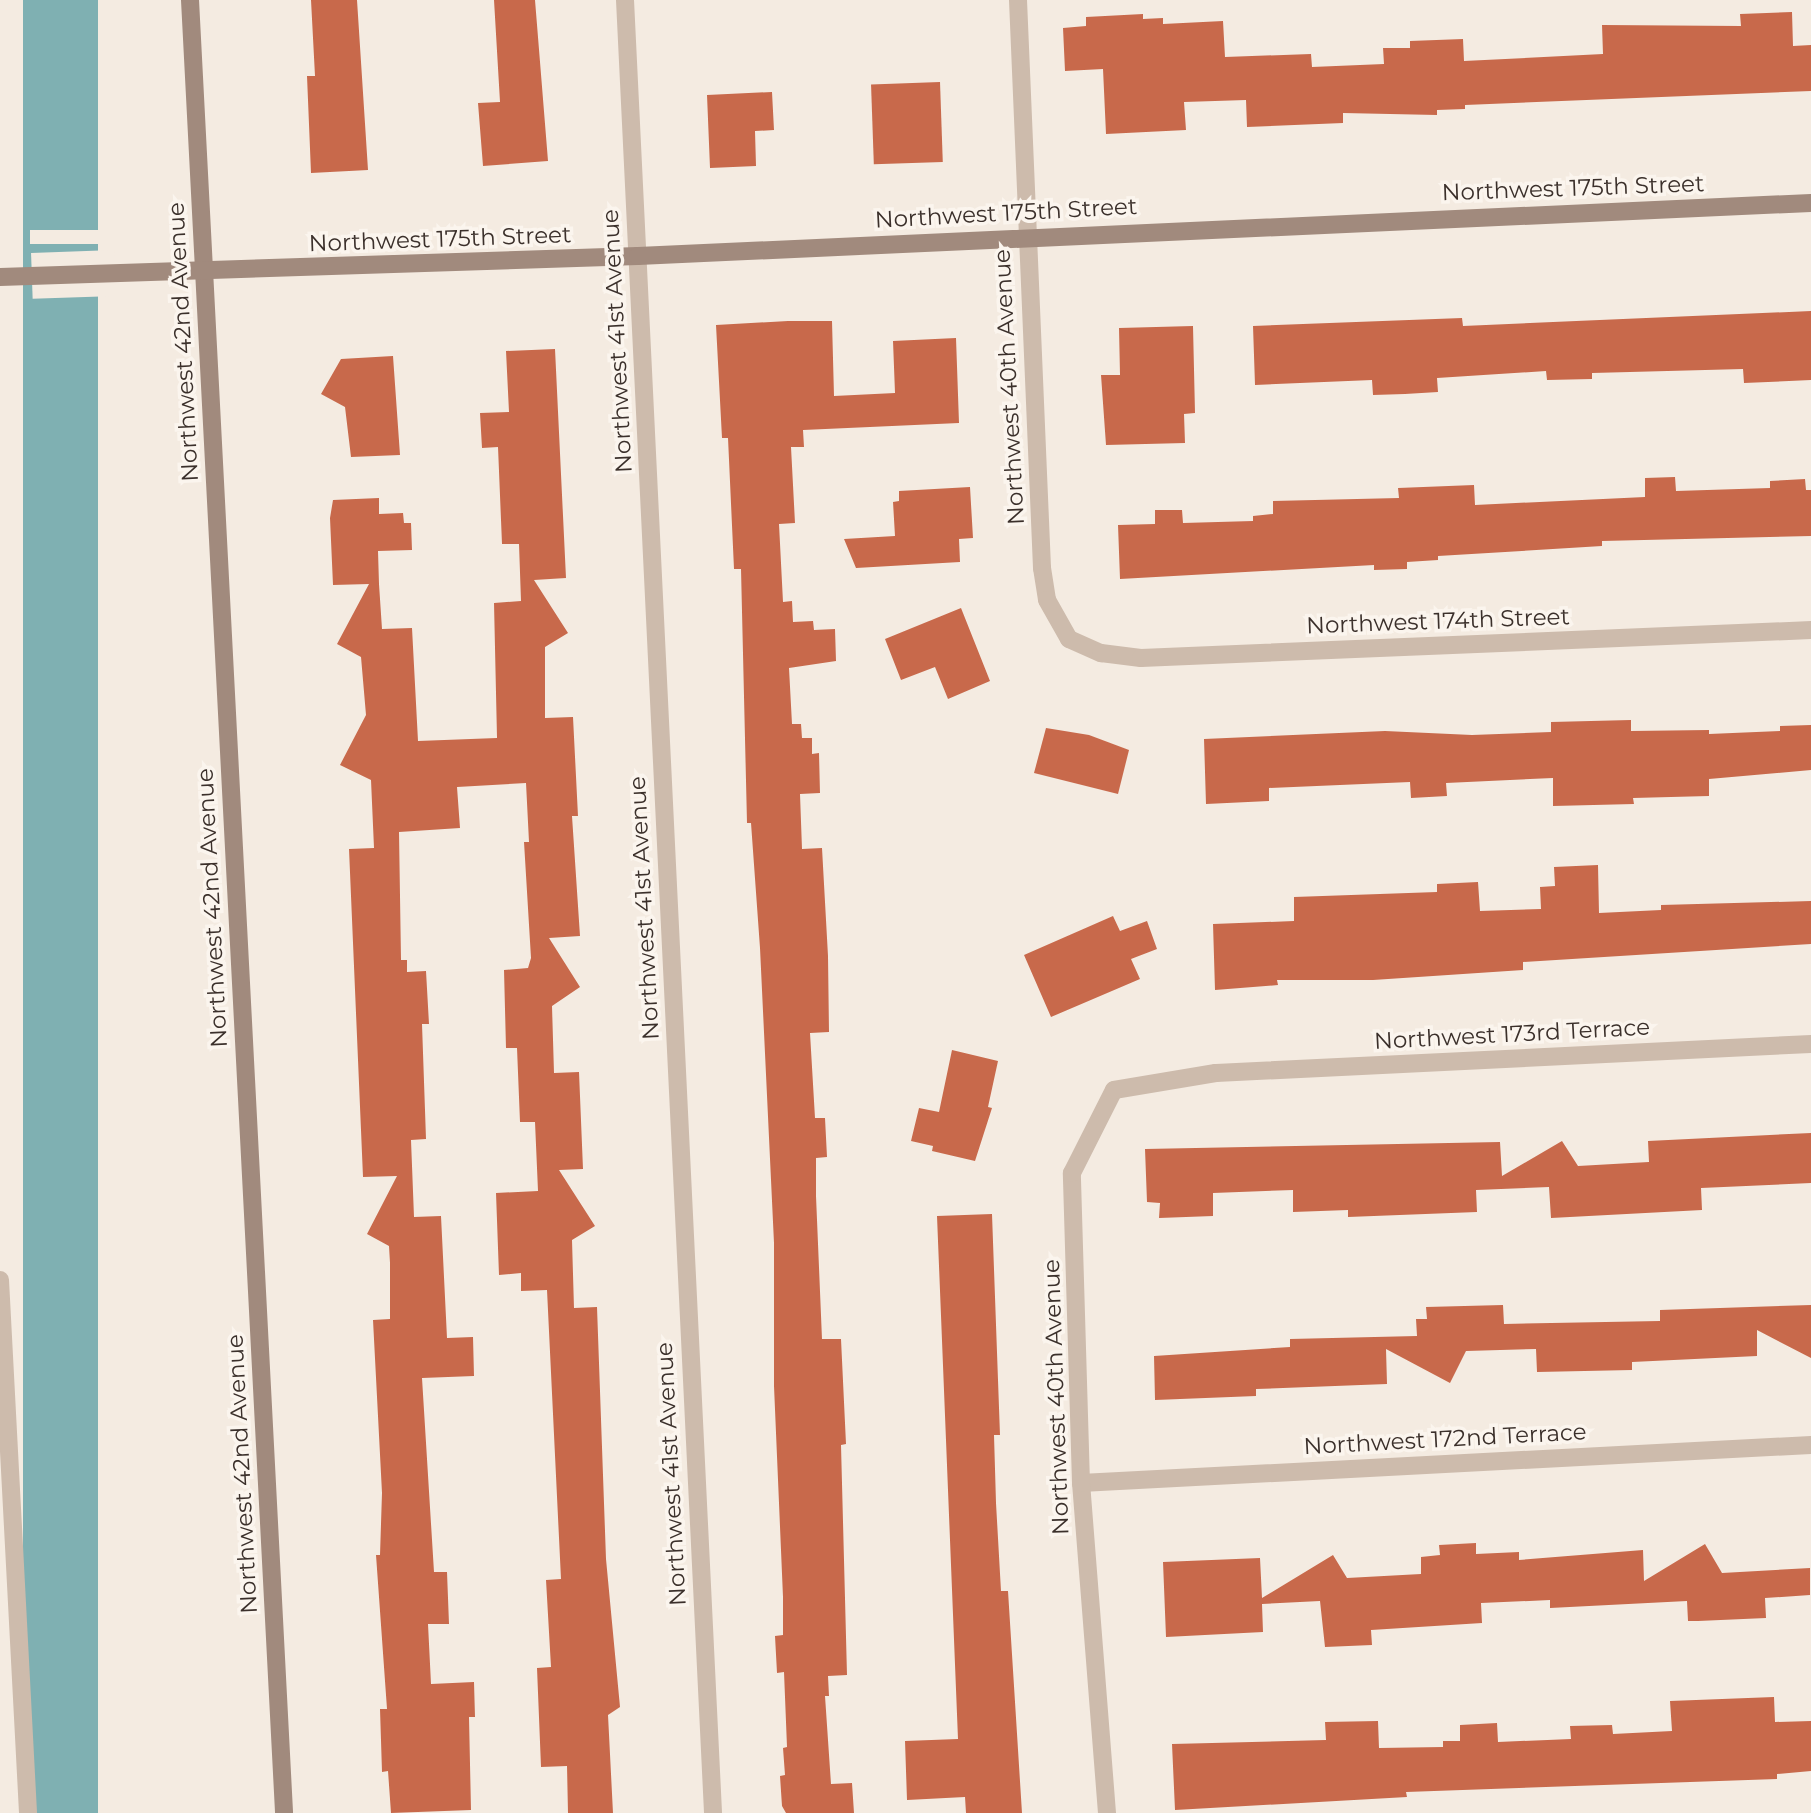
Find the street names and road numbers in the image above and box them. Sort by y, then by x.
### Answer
street label: Northwest 175th Street [1441,170,1705,206]
street label: Northwest 175th Street [874,192,1138,234]
street label: Northwest 42nd Avenue [162,202,204,482]
street label: Northwest 41st Avenue [596,208,638,474]
street label: Northwest 175th Street [308,221,572,257]
street label: Northwest 40th Avenue [988,248,1030,526]
street label: Northwest 174th Street [1306,603,1570,639]
street label: Northwest 42nd Avenue [191,768,233,1048]
street label: Northwest 41st Avenue [623,775,665,1041]
street label: Northwest 173rd Terrace [1373,1013,1651,1055]
street label: Northwest 40th Avenue [1037,1259,1075,1535]
street label: Northwest 42nd Avenue [221,1334,263,1614]
street label: Northwest 41st Avenue [650,1341,692,1607]
street label: Northwest 172nd Terrace [1303,1418,1587,1460]

